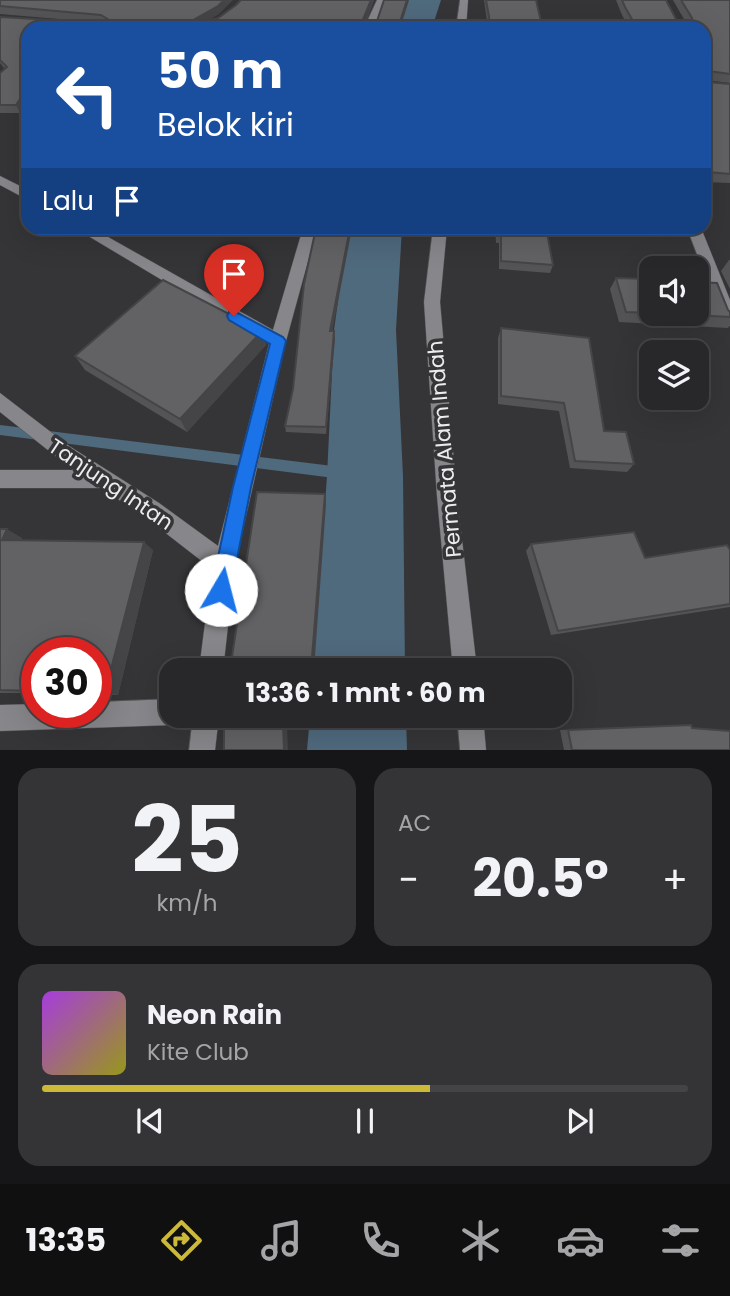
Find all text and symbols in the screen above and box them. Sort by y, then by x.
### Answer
text: 50 m [157,37,283,105]
icon: left [42,49,133,140]
text: Belok kiri [157,102,294,147]
icon: arrive [108,182,146,220]
text: Lalu [42,183,94,219]
pin [204,244,264,316]
icon: arrive [215,255,253,293]
map controls [639,256,709,410]
button: sound [639,256,709,326]
street label: Permata Alam Indah [420,339,468,559]
button: layers [639,340,709,410]
street label: Tanjung Intan [43,431,179,537]
position arrow [184,553,258,627]
speed limit sign: 30 [21,637,112,728]
text: 13:36 · 1 mnt · 60 m [245,675,486,711]
text: 25 [131,776,243,904]
text: AC [398,807,431,839]
text: 20.5° [472,842,609,915]
text: − [398,853,419,906]
text: + [662,853,688,906]
text: km/h [156,887,218,919]
text: Neon Rain [147,997,282,1033]
text: Kite Club [147,1036,249,1068]
icon: previous [131,1102,169,1140]
icon: pause [346,1102,384,1140]
icon: next [561,1102,599,1140]
icon: directions [157,1216,206,1265]
icon: music [257,1216,306,1265]
icon: phone [356,1216,405,1265]
icon: climate [456,1216,505,1265]
icon: car [556,1216,605,1265]
icon: filters [656,1216,705,1265]
text: 13:35 [25,1217,106,1262]

